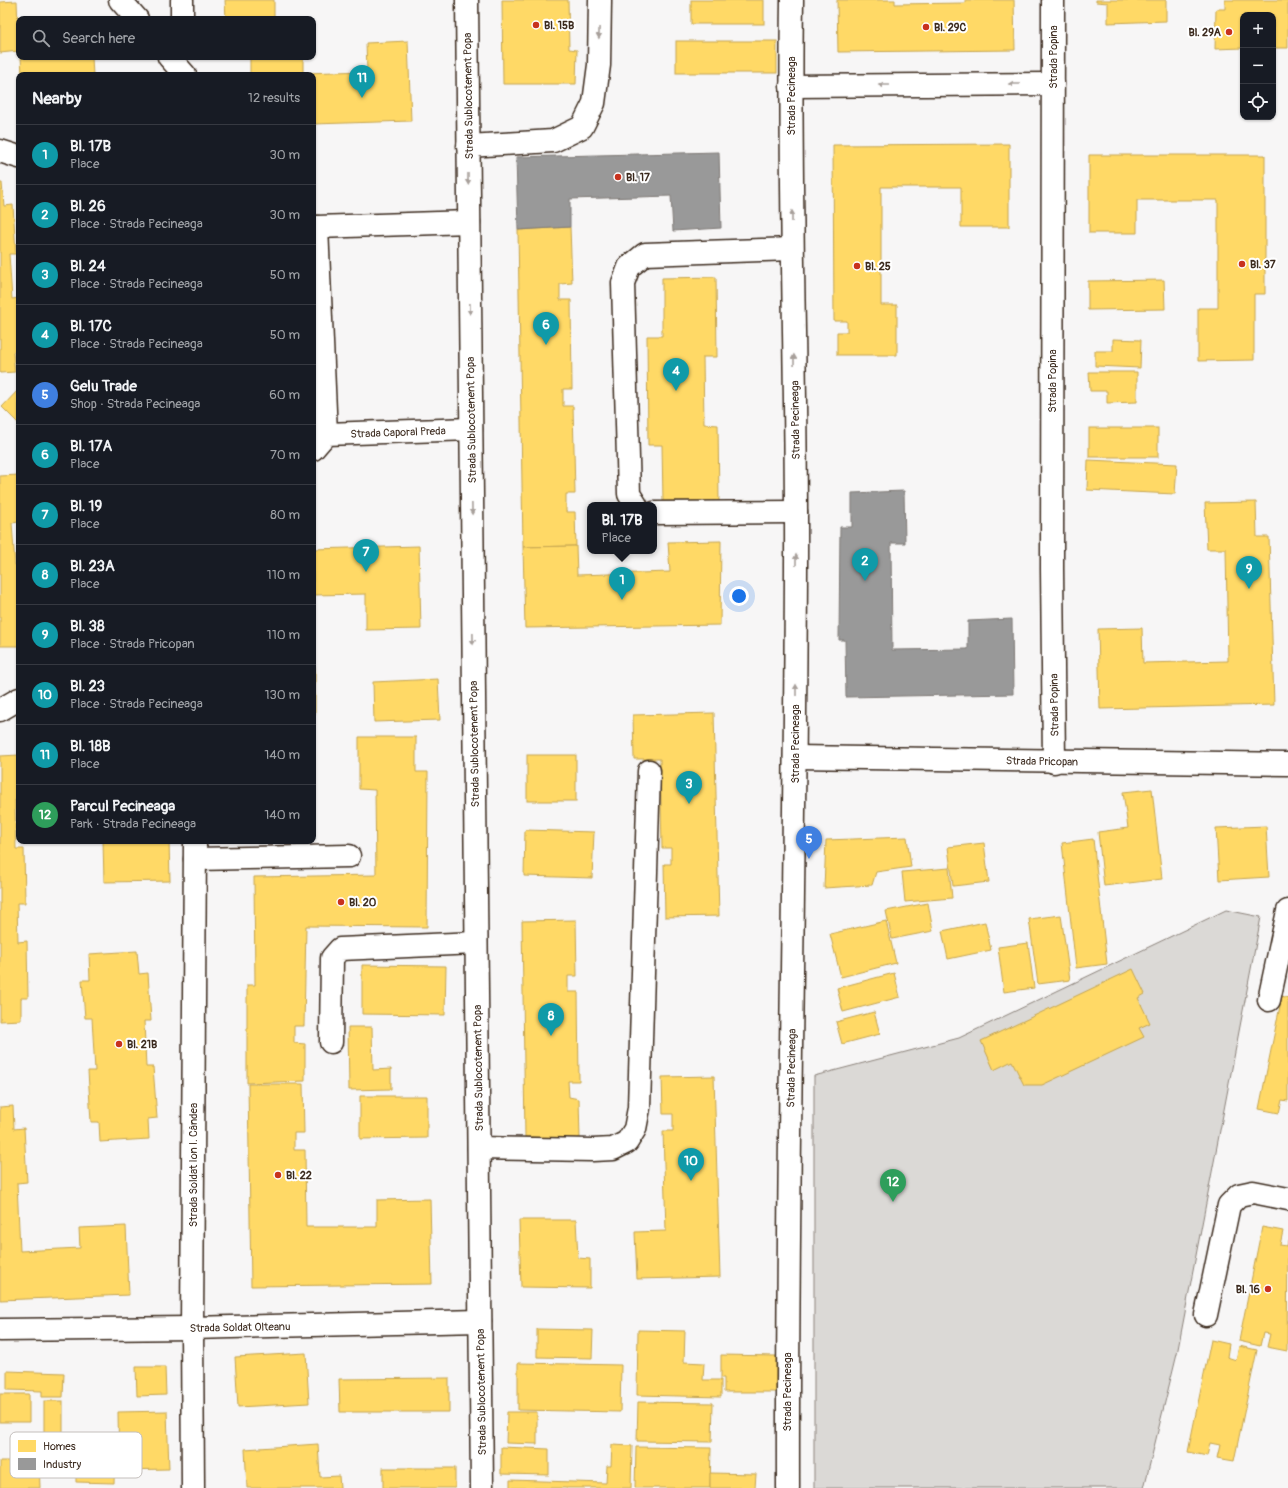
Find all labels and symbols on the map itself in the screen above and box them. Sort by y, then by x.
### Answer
place label: Bl. 15B [544,19,574,32]
marker: Bl. 15B [531,20,541,30]
place label: Bl. 29C [934,21,966,34]
marker: Bl. 29C [921,22,931,32]
street label: Strada Popina [1047,25,1060,89]
place label: Bl. 29A [1188,26,1222,39]
one-way arrow [596,27,603,39]
marker: Bl. 29A [1224,27,1234,37]
street label: Strada Sublocotenent Popa [461,33,476,159]
street label: Strada Pecineaga [785,56,798,136]
pin: 11 [349,65,375,98]
one-way arrow [1007,81,1020,87]
one-way arrow [877,82,890,88]
place label: Bl. 17 [626,171,650,184]
marker: Bl. 17 [613,172,623,182]
one-way arrow [465,173,472,185]
one-way arrow [789,209,795,222]
place label: Bl. 37 [1250,258,1276,271]
marker: Bl. 37 [1237,259,1247,269]
place label: Bl. 25 [865,260,891,273]
marker: Bl. 25 [852,261,862,271]
one-way arrow [467,303,473,316]
pin: 6 [533,312,559,345]
street label: Strada Popina [1046,349,1059,413]
one-way arrow [791,353,797,366]
street label: Strada Sublocotenent Popa [464,357,479,483]
pin: 4 [663,358,689,391]
street label: Strada Pecineaga [788,380,803,460]
street label: Strada Caporal Preda [350,424,446,441]
one-way arrow [469,503,475,516]
pin: 7 [353,539,379,572]
pin: 2 [852,548,878,581]
one-way arrow [793,553,799,566]
pin: 9 [1236,556,1262,589]
pin: 1 [609,567,635,600]
your location [729,586,749,606]
one-way arrow [470,633,476,646]
street label: Strada Popina [1047,673,1062,737]
street label: Strada Sublocotenent Popa [467,681,482,807]
one-way arrow [792,684,799,696]
street label: Strada Pecineaga [789,704,802,784]
street label: Strada Pricopan [1006,754,1078,769]
pin: 3 [676,771,702,804]
pin: 5 [796,826,822,859]
place label: Bl. 20 [349,896,377,909]
marker: Bl. 20 [336,897,346,907]
pin: 8 [538,1003,564,1036]
street label: Strada Sublocotenent Popa [471,1005,486,1131]
street label: Strada Pecineaga [784,1028,799,1108]
place label: Bl. 21B [127,1038,157,1051]
marker: Bl. 21B [114,1039,124,1049]
street label: Strada Soldat Ion I. Cândea [187,1103,200,1227]
pin: 10 [678,1148,704,1181]
place label: Bl. 22 [286,1169,312,1182]
pin: 12 [880,1169,906,1202]
marker: Bl. 22 [273,1170,283,1180]
place label: Bl. 16 [1236,1283,1261,1296]
marker: Bl. 16 [1263,1284,1273,1294]
street label: Strada Soldat Olteanu [190,1320,290,1335]
street label: Strada Sublocotenent Popa [474,1329,489,1455]
street label: Strada Pecineaga [781,1352,794,1432]
legend [10,1432,142,1478]
text: Homes [43,1440,76,1453]
text: Industry [43,1458,82,1471]

